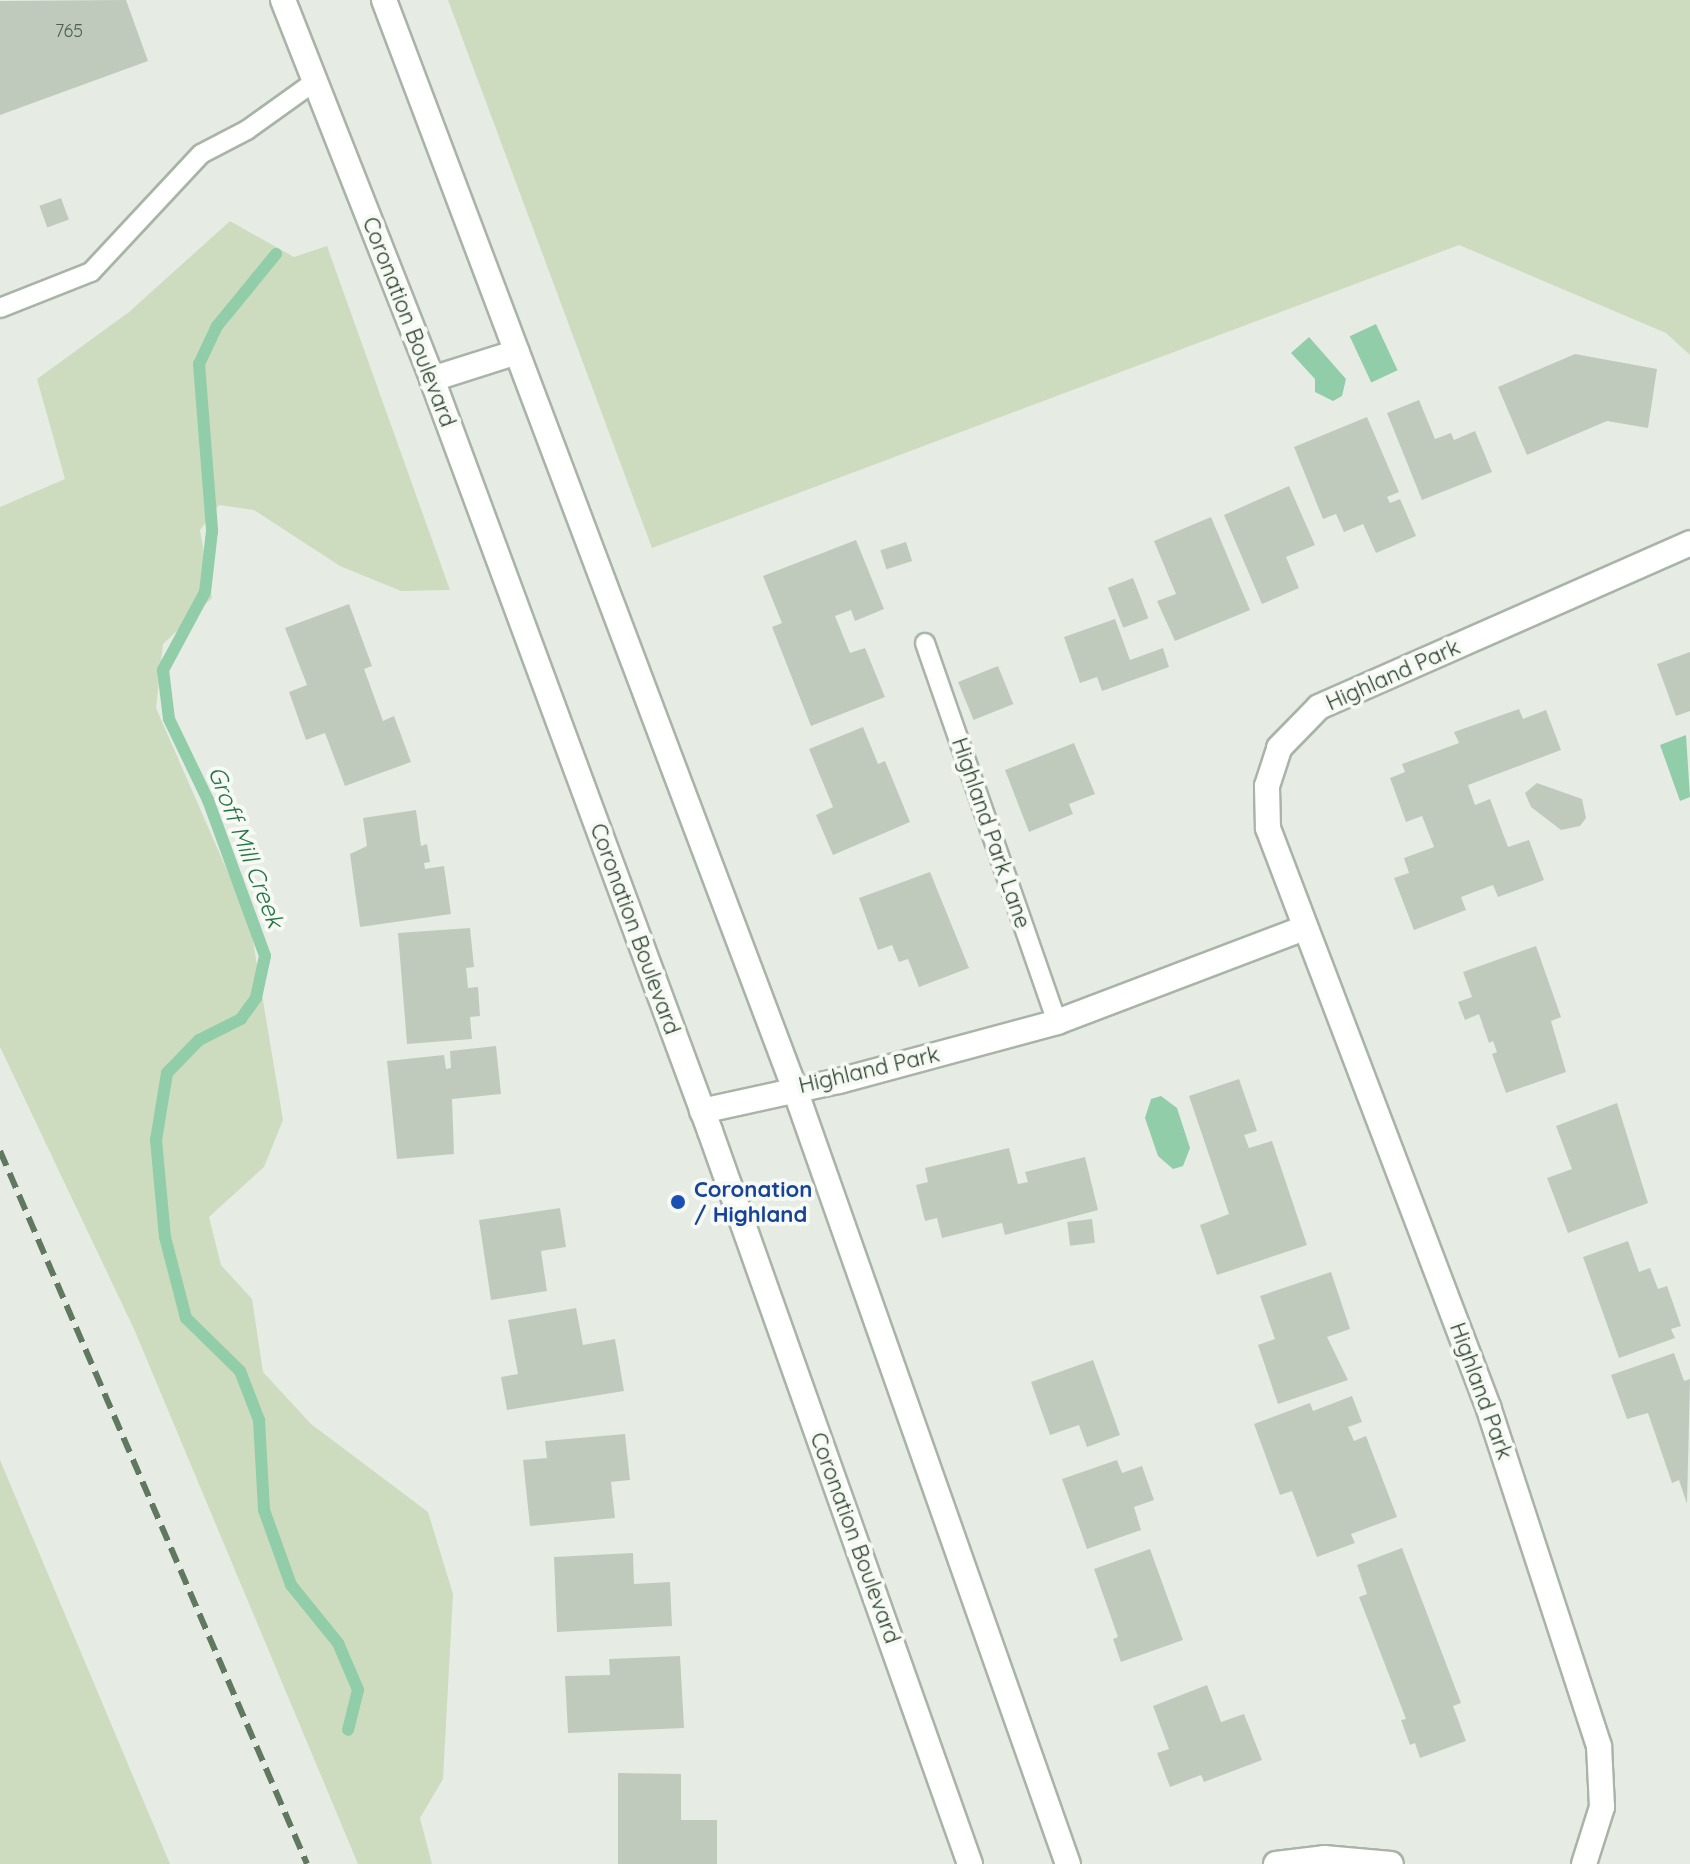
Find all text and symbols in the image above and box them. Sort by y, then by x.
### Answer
house number: 765 [55,20,83,42]
street label: Coronation Boulevard [357,213,461,431]
street label: Highland Park [1322,634,1464,716]
street label: Highland Park Lane [946,734,1036,932]
water label: Groff Mill Creek [202,762,290,932]
street label: Coronation Boulevard [585,820,685,1038]
street label: Highland Park [796,1041,942,1099]
place label: Coronation / Highland [694,1176,812,1228]
marker: Coronation / Highland [669,1193,687,1211]
street label: Highland Park [1444,1319,1518,1463]
street label: Coronation Boulevard [805,1429,905,1647]

